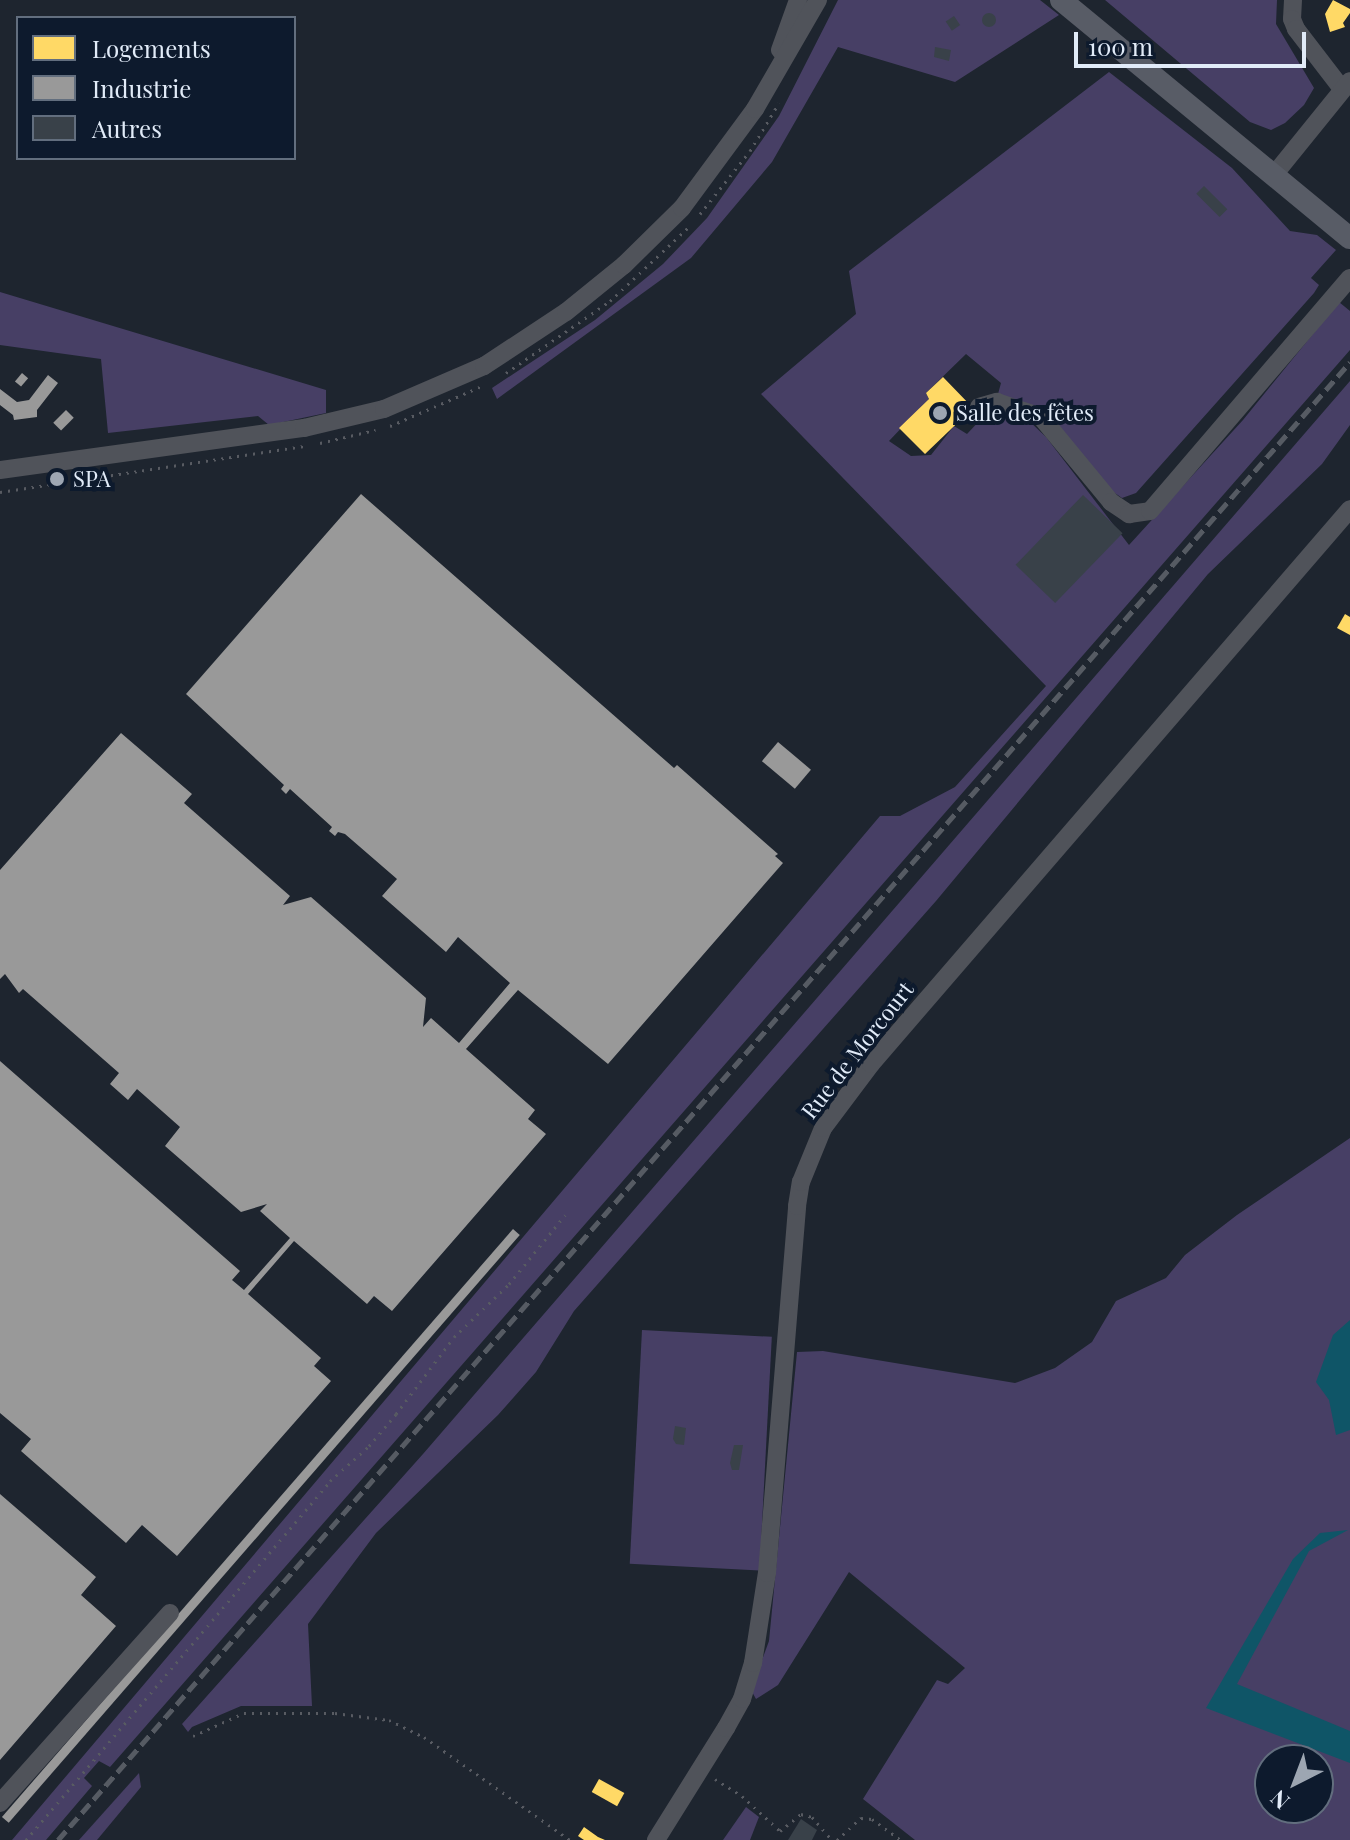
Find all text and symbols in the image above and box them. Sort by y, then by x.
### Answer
legend [16,16,296,160]
scale bar [1078,16,1310,66]
text: 100 m [1088,30,1153,62]
text: Logements [92,32,211,64]
text: Industrie [92,72,191,104]
text: Autres [92,112,162,144]
place label: Salle des fêtes [956,400,1094,426]
marker: Salle des fêtes [931,404,949,422]
place label: SPA [73,466,111,492]
marker: SPA [48,470,66,488]
street label: Rue de Morcourt [795,976,919,1124]
north arrow [1254,1744,1334,1824]
text: N [1263,1784,1295,1817]

